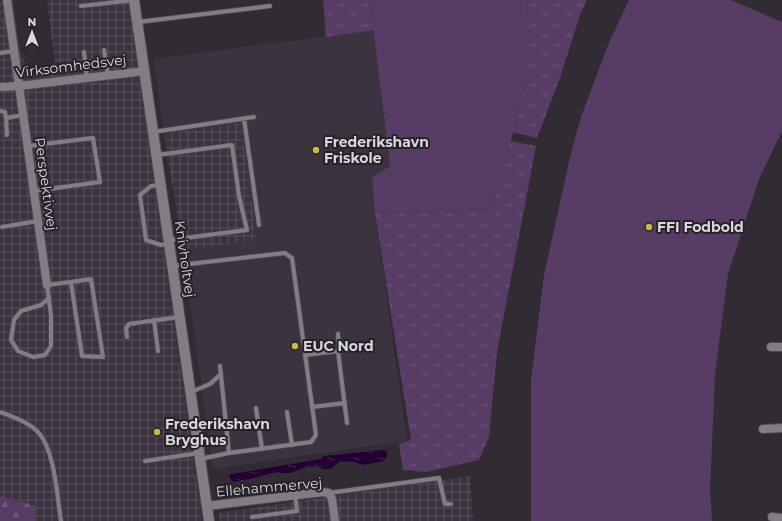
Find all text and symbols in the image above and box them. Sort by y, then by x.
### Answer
north arrow [12,12,52,52]
text: N [28,15,36,29]
street label: Virksomhedsvej [15,50,127,82]
place label: Frederikshavn Friskole [324,133,429,167]
street label: Perspektivvej [31,136,61,232]
marker: Frederikshavn Friskole [311,145,321,155]
place label: FFI Fodbold [657,218,744,236]
street label: Knivholtvej [171,219,199,299]
marker: FFI Fodbold [644,222,654,232]
place label: EUC Nord [303,337,374,355]
marker: EUC Nord [290,341,300,351]
place label: Frederikshavn Bryghus [165,415,270,449]
marker: Frederikshavn Bryghus [152,427,162,437]
street label: Ellehammervej [215,473,323,501]

